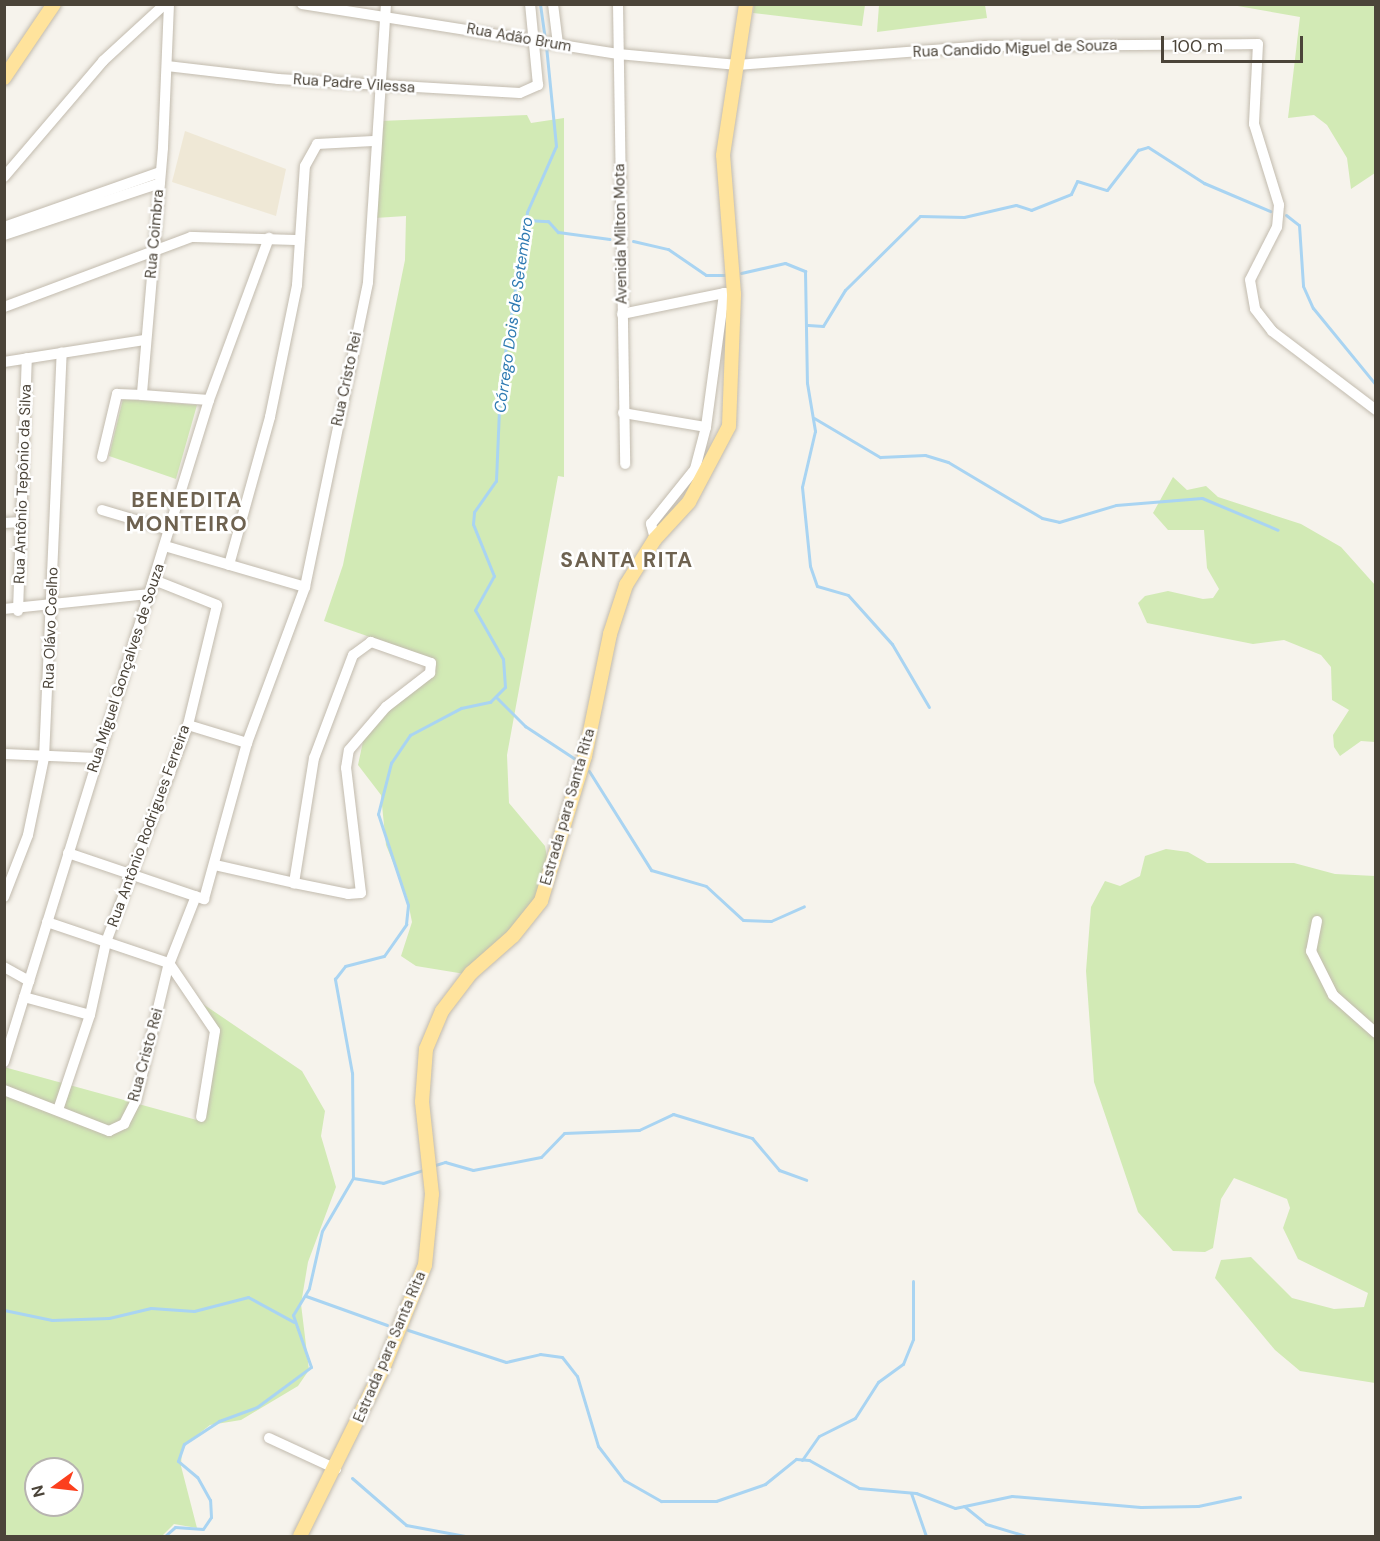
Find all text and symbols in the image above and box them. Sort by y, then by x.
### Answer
street label: Rua Adão Brum [465,20,573,56]
scale bar [1164,24,1306,62]
text: 100 m [1172,34,1223,58]
street label: Rua Candido Miguel de Souza [912,36,1118,62]
street label: Rua Padre Vilessa [292,71,416,97]
street label: Avenida Milton Mota [611,163,631,305]
street label: Rua Coimbra [142,189,168,279]
water label: Córrego Dois de Setembro [491,216,537,414]
street label: Rua Cristo Rei [328,330,366,428]
street label: Rua Antônio Tepônio da Silva [11,384,35,584]
district label: BENEDITA MONTEIRO [126,487,248,537]
district label: SANTA RITA [560,547,694,573]
street label: Rua Miguel Gonçalves de Souza [84,561,168,775]
street label: Rua Olávo Coelho [40,567,62,689]
street label: Rua Antônio Rodrigues Ferreira [104,723,194,929]
street label: Estrada para Santa Rita [537,727,599,887]
street label: Rua Cristo Rei [125,1006,167,1104]
street label: Estrada para Santa Rita [350,1269,430,1425]
north arrow [24,1457,84,1517]
text: N [26,1483,50,1500]

